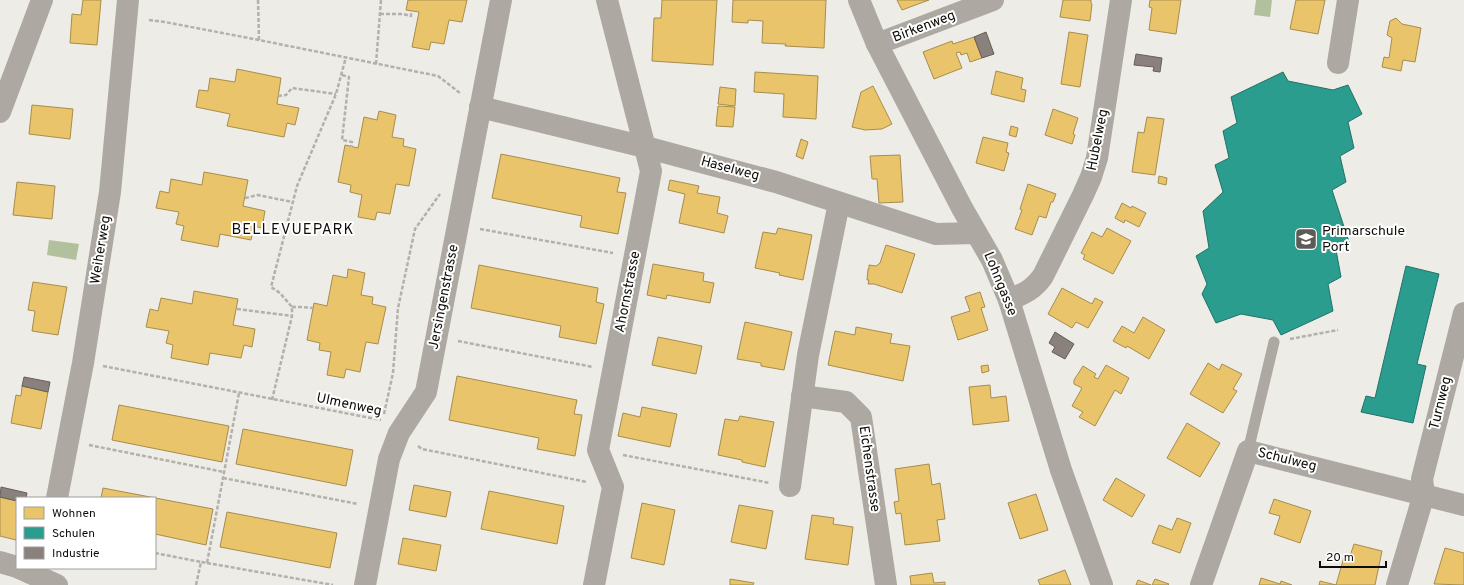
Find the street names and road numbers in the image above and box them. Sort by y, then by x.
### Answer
street label: Birkenweg [890,7,958,47]
street label: Hubelweg [1084,108,1112,172]
street label: Haselweg [699,153,761,185]
street label: Weiherweg [87,214,115,286]
street label: Jersingenstrasse [426,243,462,351]
street label: Lohngasse [979,249,1021,319]
street label: Ahornstrasse [612,250,644,334]
street label: Turnweg [1426,375,1456,431]
street label: Ulmenweg [315,390,383,420]
street label: Eichenstrasse [855,425,883,513]
street label: Schulweg [1256,444,1318,476]

